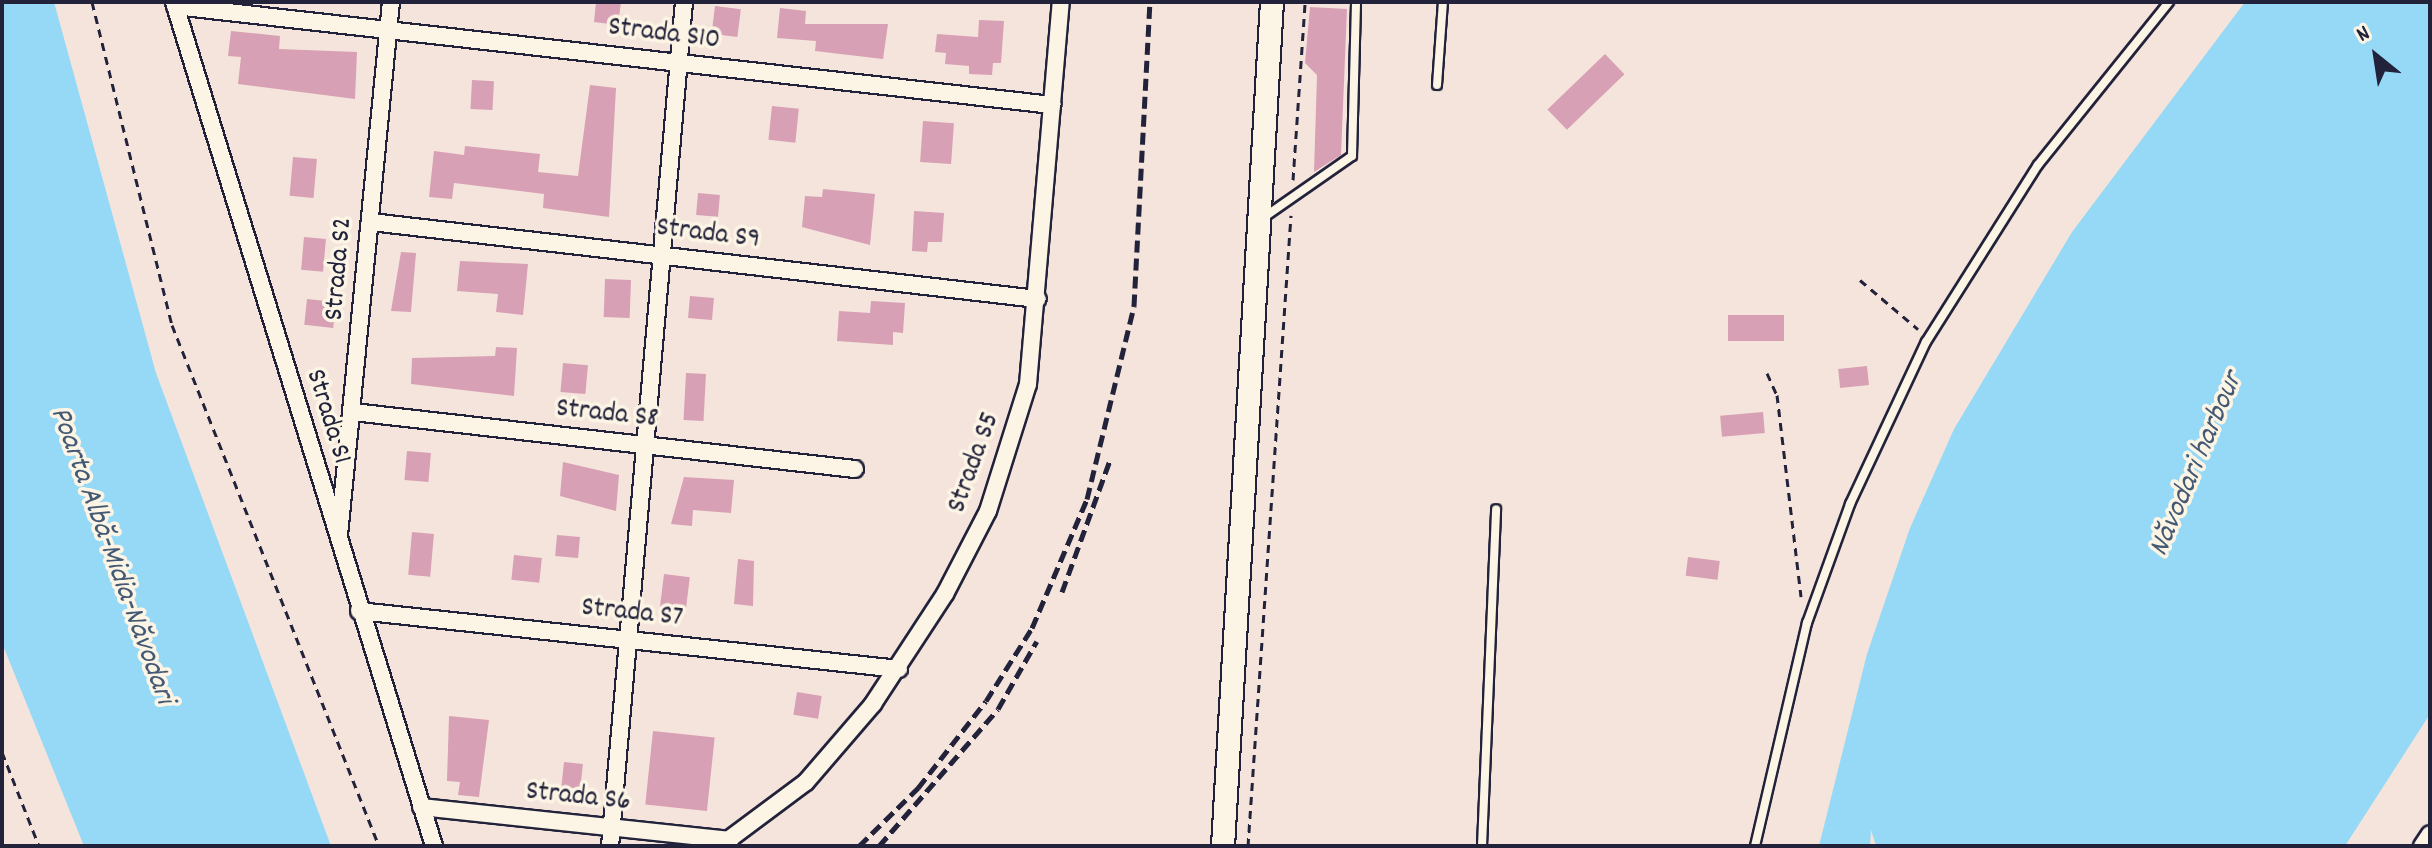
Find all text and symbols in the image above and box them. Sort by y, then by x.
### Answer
street label: Strada S10 [606,11,722,59]
north arrow [2336,16,2416,96]
text: N [2351,19,2376,51]
street label: Strada S9 [654,212,762,258]
street label: Strada S2 [319,216,361,322]
street label: Strada S1 [297,366,357,468]
water label: Năvodari harbour [2143,367,2253,563]
street label: Strada S8 [554,393,660,437]
water label: Poarta Albă-Midia-Năvodari [40,403,180,709]
street label: Strada S5 [941,408,1009,518]
street label: Strada S7 [580,592,684,636]
street label: Strada S6 [524,776,632,820]

